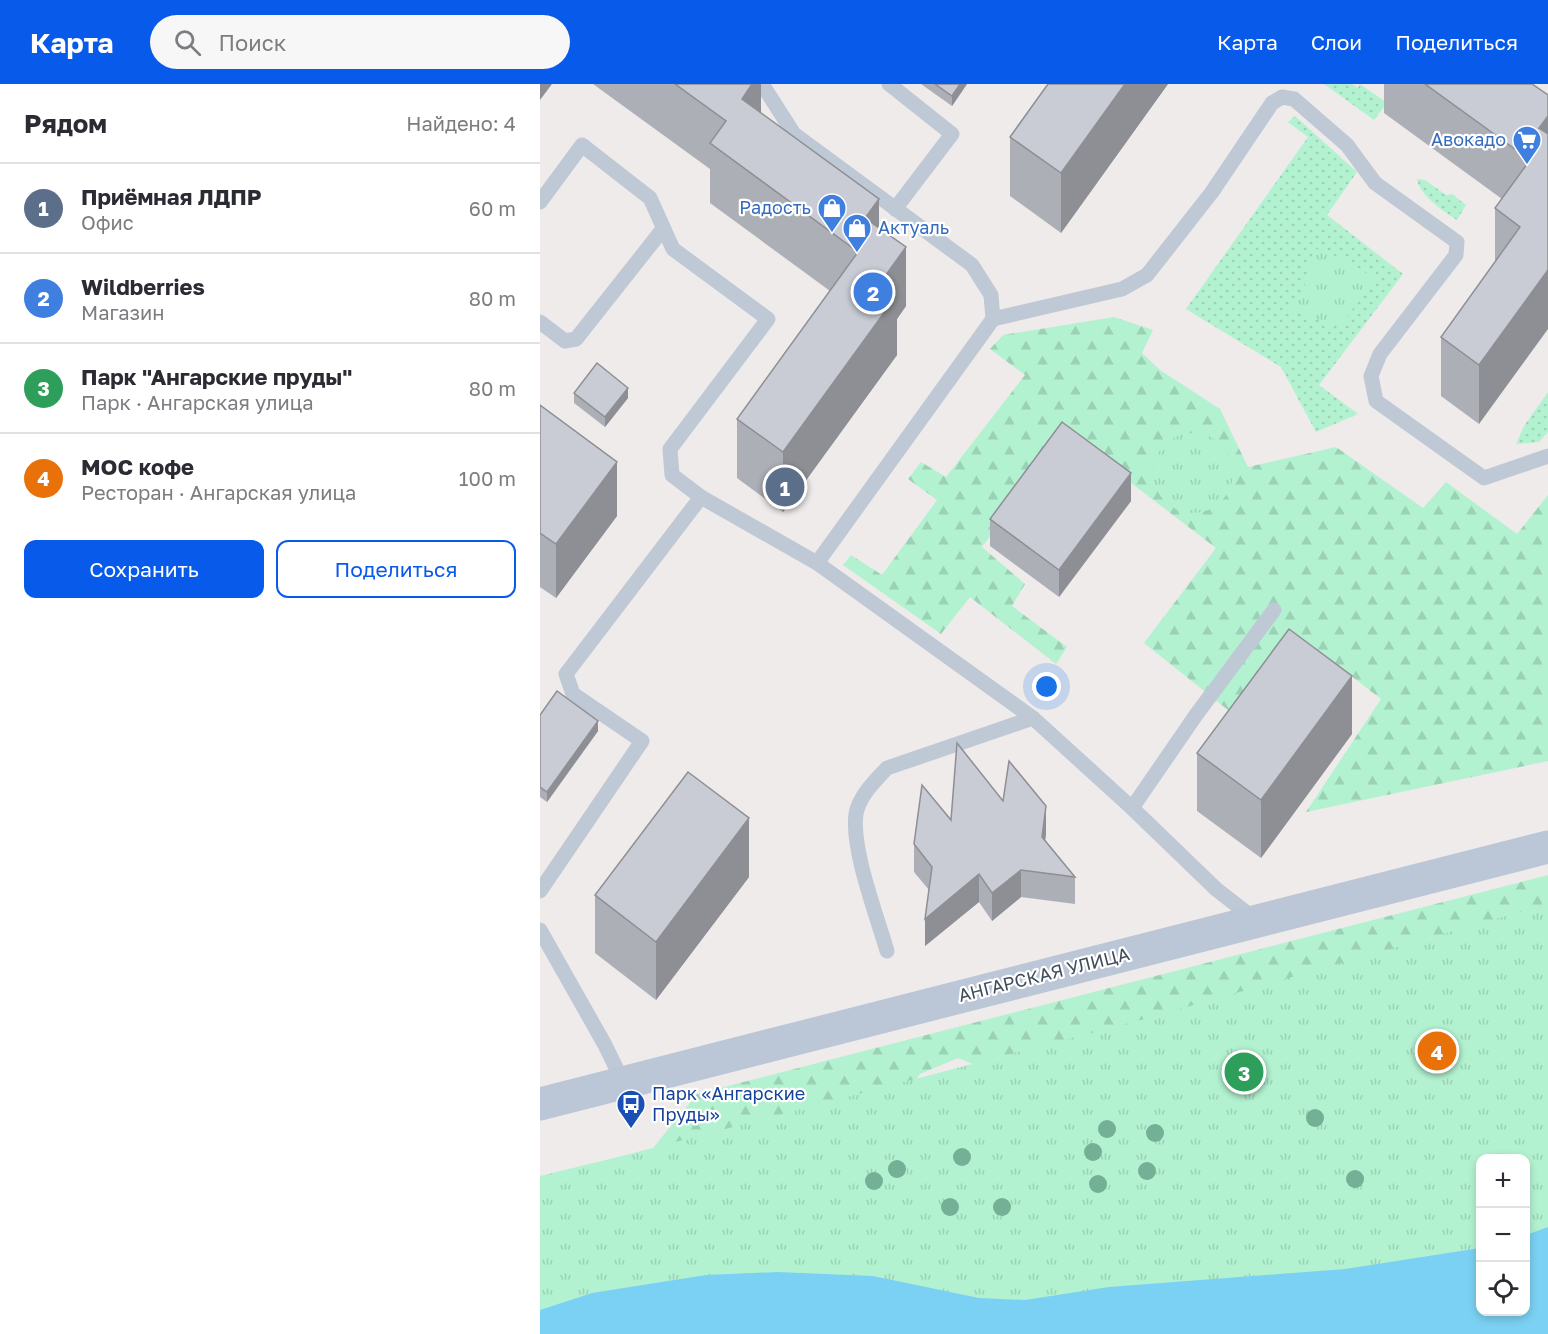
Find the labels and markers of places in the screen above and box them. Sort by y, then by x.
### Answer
supermarket icon: Авокадо [1511,124,1543,166]
place label: Авокадо [1431,128,1506,150]
shop icon: Радость [816,192,848,234]
place label: Радость [739,196,811,218]
shop icon: Актуаль [841,212,873,254]
place label: Актуаль [878,216,949,238]
pin: 2 [854,270,892,314]
pin: 1 [766,464,804,510]
pin: 4 [1418,1028,1456,1074]
pin: 3 [1224,1050,1264,1094]
place label: Парк «Ангарские Пруды» [652,1082,805,1125]
bus stop icon: Парк «Ангарские Пруды» [615,1088,647,1130]

